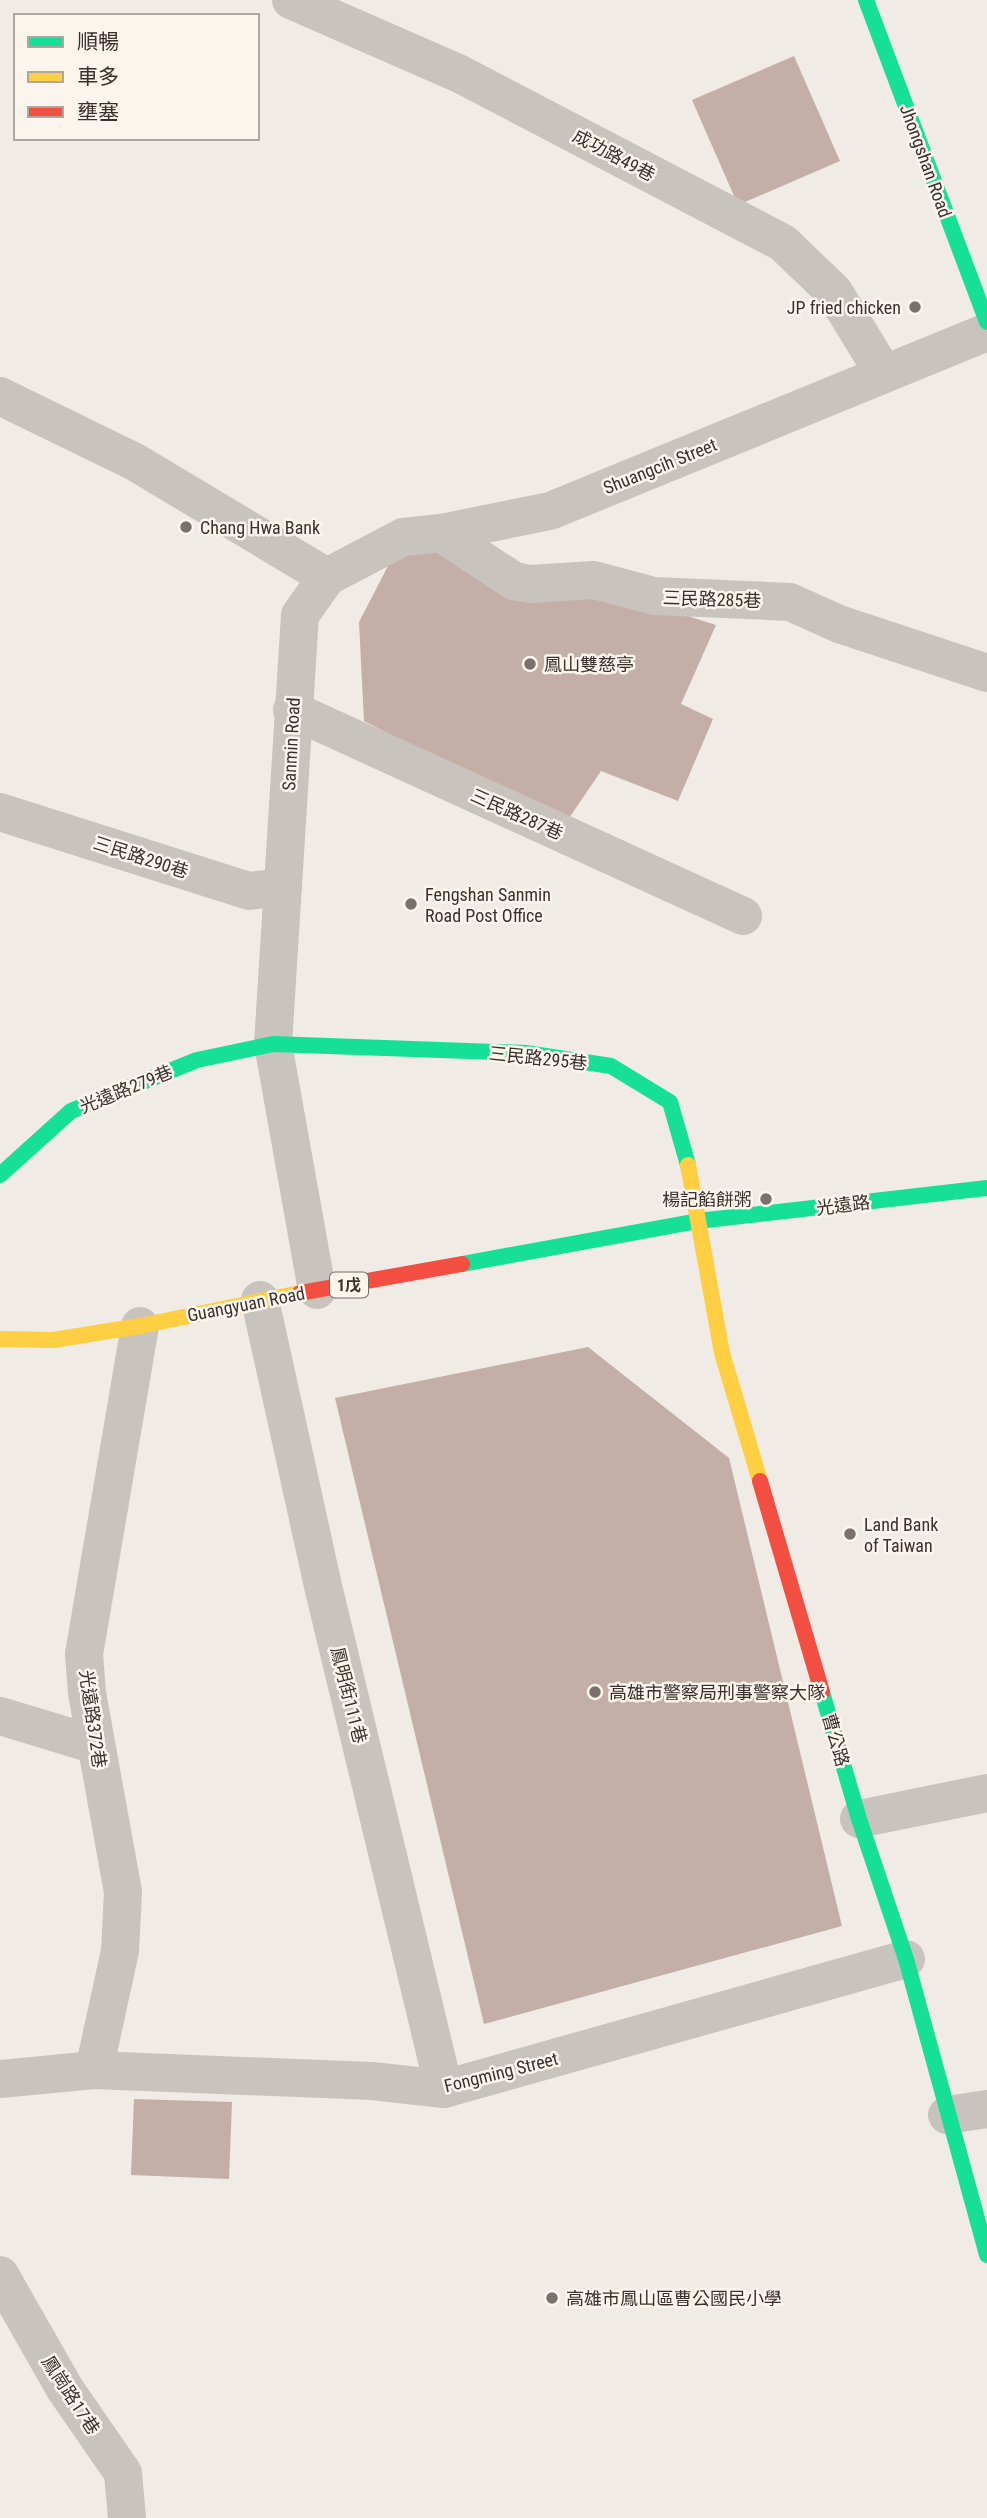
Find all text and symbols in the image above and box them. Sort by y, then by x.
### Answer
legend [14,14,259,140]
text: 順暢 [77,30,119,54]
text: 車多 [77,65,119,89]
text: 壅塞 [77,100,119,124]
street label: Jhongshan Road [896,102,956,220]
street label: 成功路49巷 [569,125,659,185]
place label: JP fried chicken [787,297,901,318]
marker: JP fried chicken [907,299,923,315]
street label: Shuangcih Street [600,434,720,498]
place label: Chang Hwa Bank [200,517,320,538]
marker: Chang Hwa Bank [178,519,194,535]
street label: 三民路285巷 [662,587,762,611]
place label: 鳳山雙慈亭 [544,654,634,675]
marker: 鳳山雙慈亭 [522,656,538,672]
street label: Sanmin Road [278,697,304,791]
street label: 三民路287巷 [468,784,566,844]
street label: 三民路290巷 [91,832,191,882]
place label: Fengshan Sanmin Road Post Office [425,884,551,926]
marker: Fengshan Sanmin Road Post Office [403,896,419,912]
street label: 三民路295巷 [488,1042,588,1074]
street label: 光遠路279巷 [76,1061,176,1117]
place label: 楊記餡餅粥 [662,1189,752,1210]
marker: 楊記餡餅粥 [758,1191,774,1207]
street label: 光遠路 [815,1191,871,1219]
road number: 1戊 [330,1273,368,1298]
street label: Guangyuan Road [185,1282,307,1326]
place label: Land Bank of Taiwan [864,1514,938,1556]
marker: Land Bank of Taiwan [842,1526,858,1542]
street label: 鳳明街111巷 [327,1645,371,1745]
street label: 光遠路372巷 [76,1669,110,1769]
place label: 高雄市警察局刑事警察大隊 [609,1682,825,1703]
marker: 高雄市警察局刑事警察大隊 [587,1684,603,1700]
street label: 曹公路 [818,1711,854,1769]
street label: Fongming Street [442,2048,560,2096]
place label: 高雄市鳳山區曹公國民小學 [566,2288,782,2309]
marker: 高雄市鳳山區曹公國民小學 [544,2290,560,2306]
street label: 鳳崗路17巷 [38,2352,104,2438]

